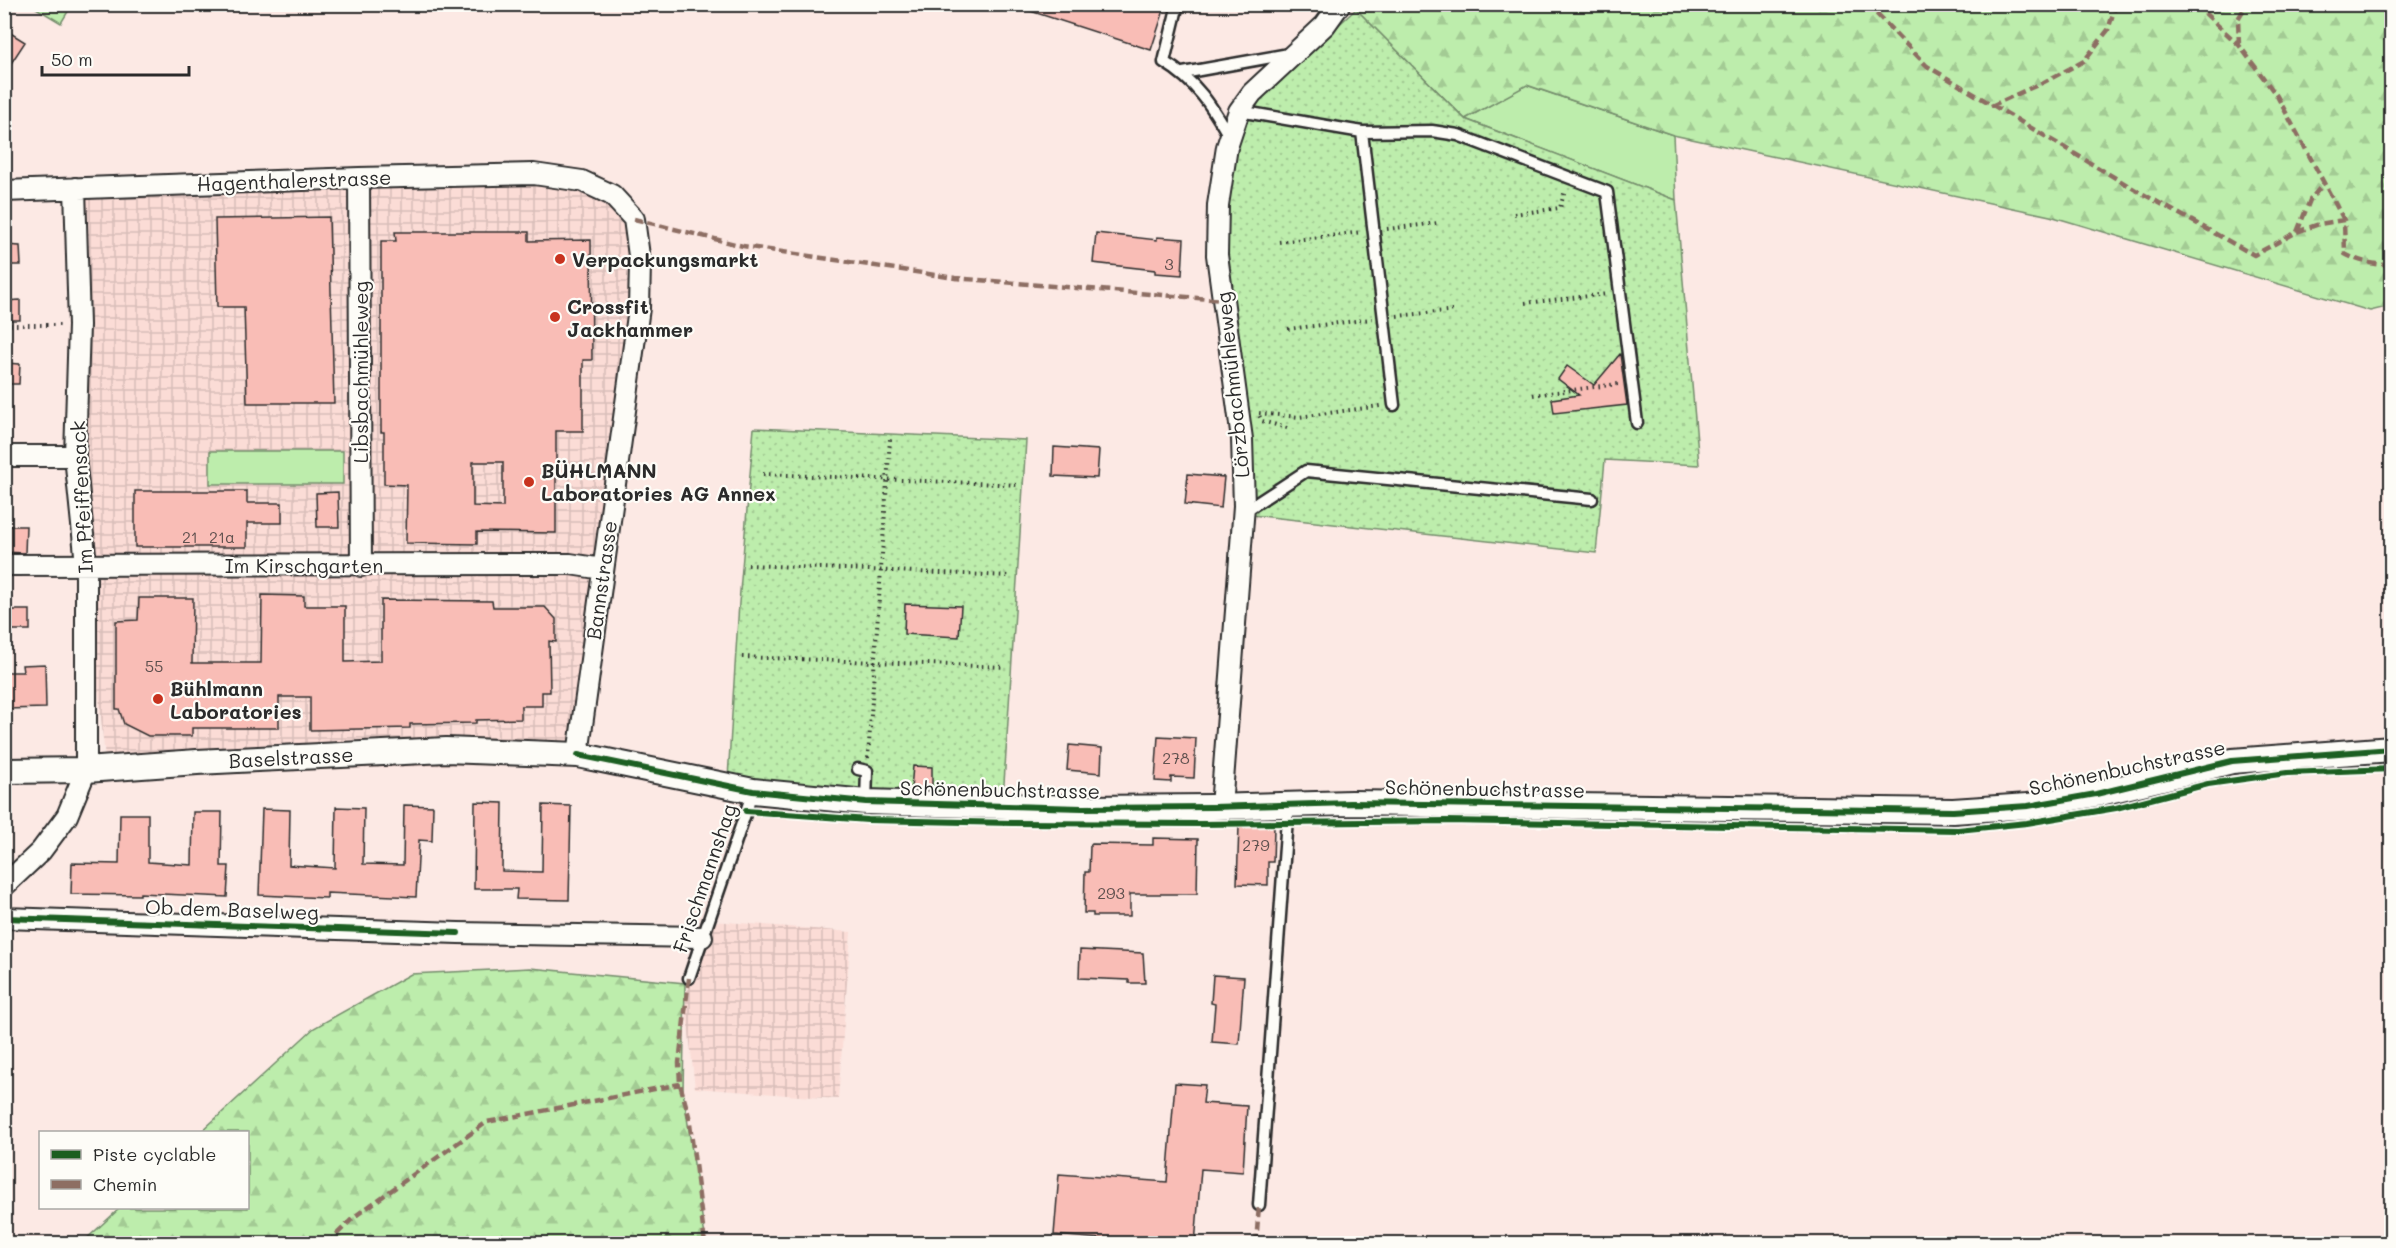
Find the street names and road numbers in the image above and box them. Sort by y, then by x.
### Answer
street label: Hagenthalerstrasse [196,164,392,196]
street label: Libsbachmühleweg [347,281,373,463]
street label: Lörzbachmühleweg [1209,291,1255,479]
street label: Im Pfeiffensack [64,420,98,574]
street label: Bannstrasse [580,519,622,641]
street label: Im Kirschgarten [225,552,383,578]
street label: Schönenbuchstrasse [2026,733,2228,801]
street label: Baselstrasse [228,741,354,773]
street label: Schönenbuchstrasse [1385,773,1585,803]
street label: Schönenbuchstrasse [900,774,1100,804]
street label: Frischmannshag [666,800,742,956]
street label: Ob dem Baselweg [145,893,319,925]

